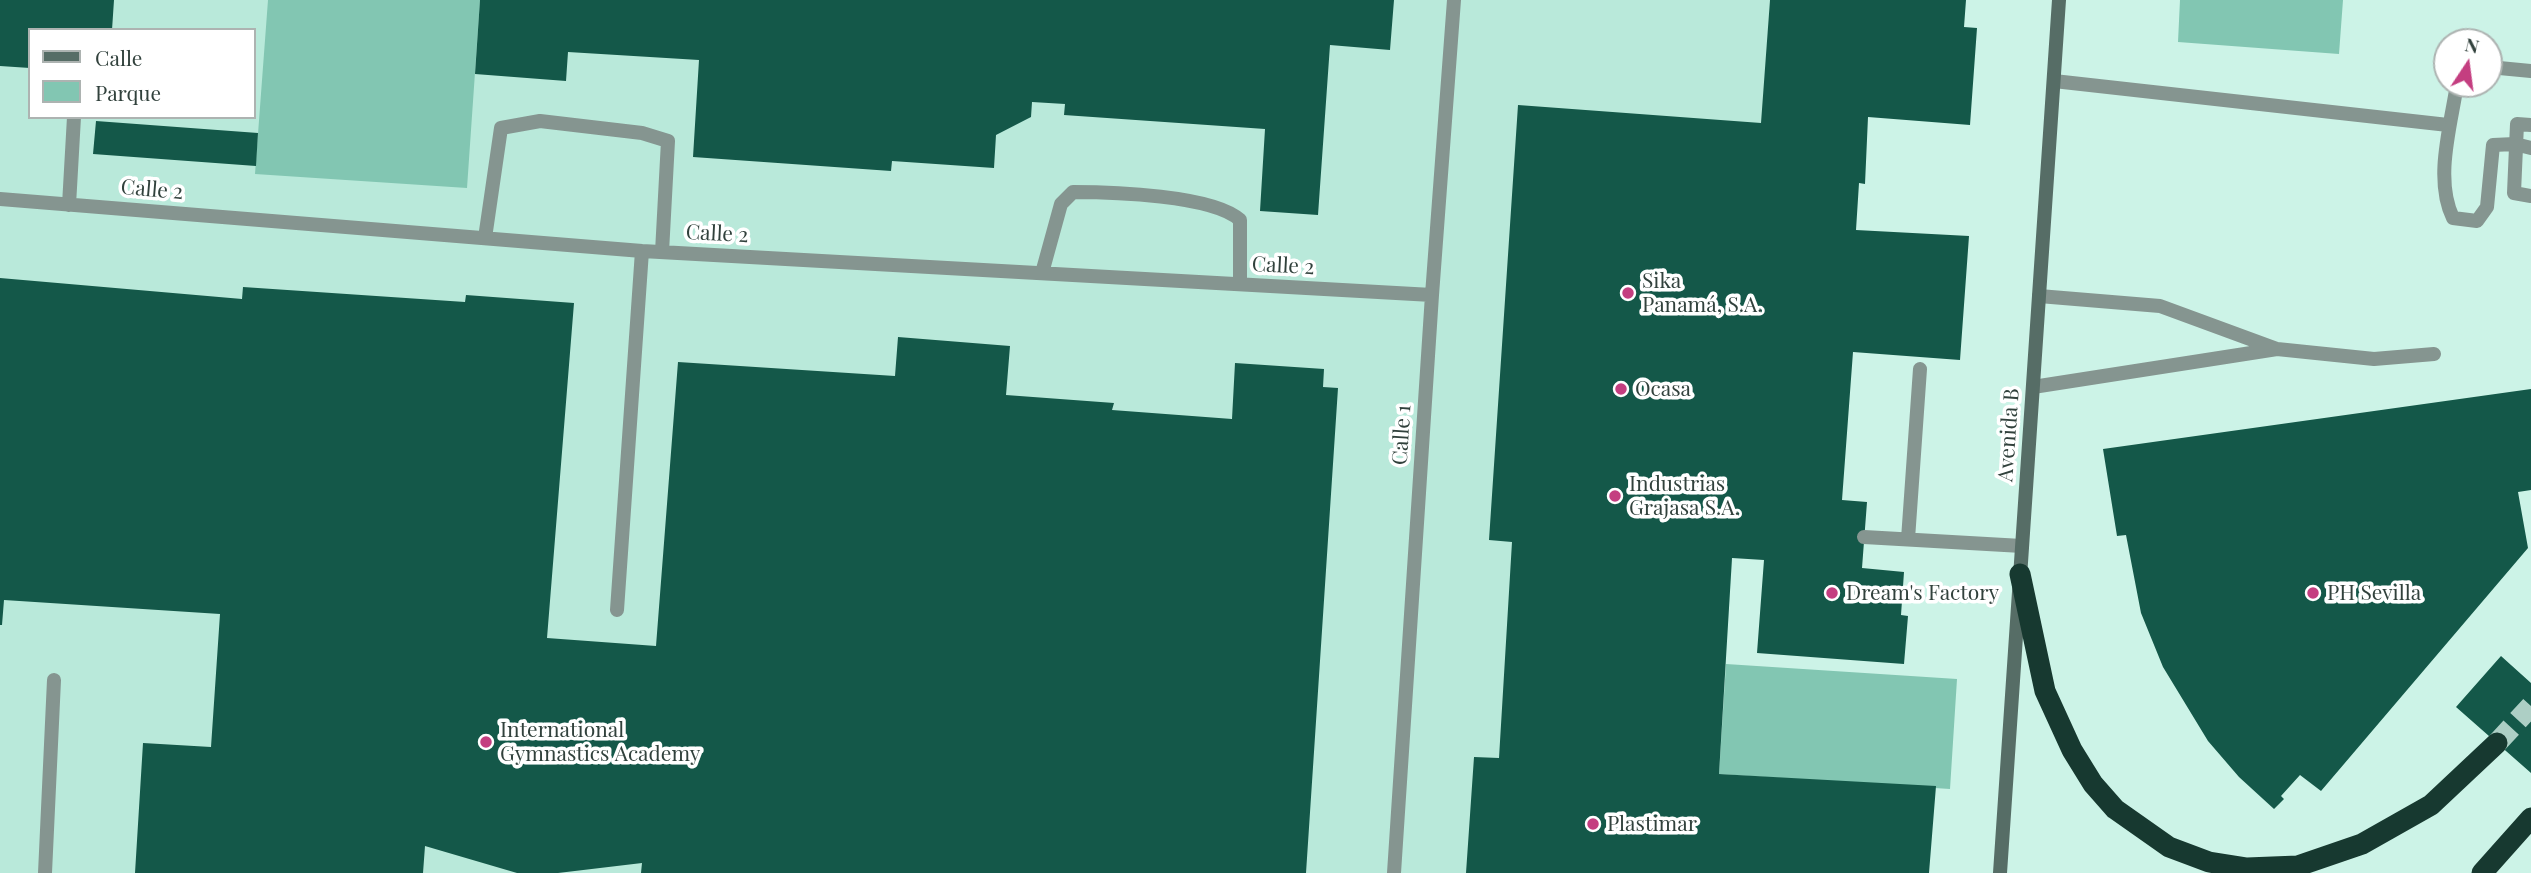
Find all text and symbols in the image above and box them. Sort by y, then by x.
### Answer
legend [28,28,256,119]
north arrow [2433,28,2503,98]
text: N [2463,30,2482,59]
text: Calle [95,43,142,71]
text: Parque [95,78,161,106]
street label: Calle 2 [120,175,184,205]
street label: Calle 2 [685,220,749,248]
street label: Calle 2 [1251,252,1315,280]
place label: Sika Panamá, S.A. [1642,268,1763,318]
marker: Sika Panamá, S.A. [1620,285,1636,301]
place label: Ocasa [1635,376,1691,402]
marker: Ocasa [1613,381,1629,397]
street label: Avenida B [1993,387,2025,483]
street label: Calle 1 [1387,404,1417,466]
place label: Industrias Grajasa S.A. [1629,471,1740,521]
marker: Industrias Grajasa S.A. [1607,488,1623,504]
place label: Dream's Factory [1846,580,1999,606]
place label: PH Sevilla [2327,580,2421,606]
marker: Dream's Factory [1824,585,1840,601]
marker: PH Sevilla [2305,585,2321,601]
place label: International Gymnastics Academy [500,717,700,767]
marker: International Gymnastics Academy [478,734,494,750]
place label: Plastimar [1607,811,1697,837]
marker: Plastimar [1585,816,1601,832]

